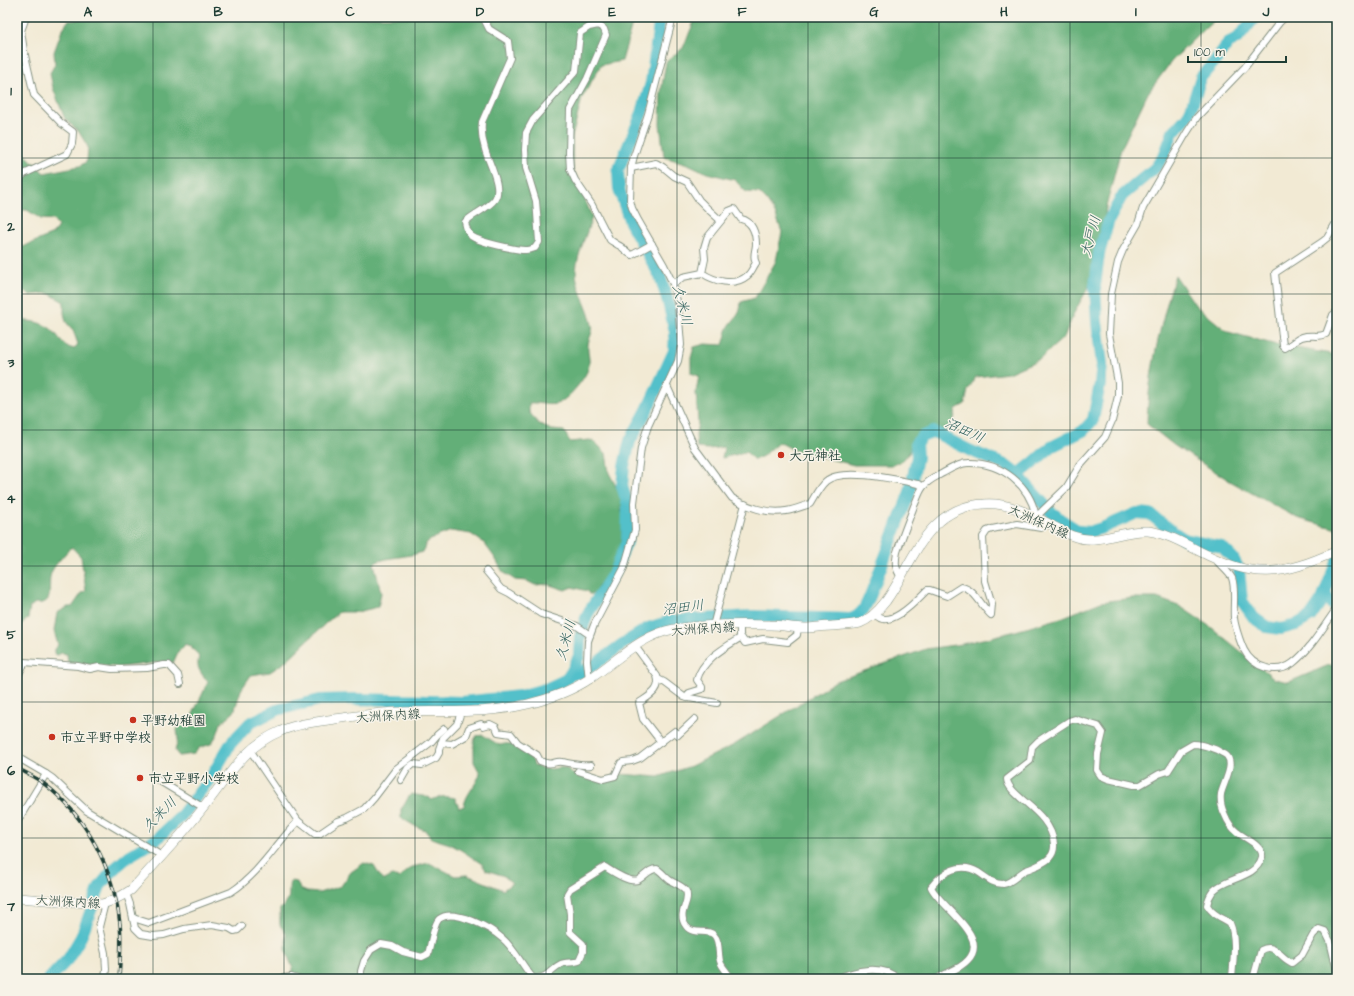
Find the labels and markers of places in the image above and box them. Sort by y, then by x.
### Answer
place label: 大元神社 [789,447,841,465]
marker: 大元神社 [776,450,786,460]
place label: 平野幼稚園 [141,712,206,730]
marker: 平野幼稚園 [128,715,138,725]
place label: 市立平野中学校 [60,729,151,747]
marker: 市立平野中学校 [47,732,57,742]
place label: 市立平野小学校 [148,770,239,788]
marker: 市立平野小学校 [135,773,145,783]

